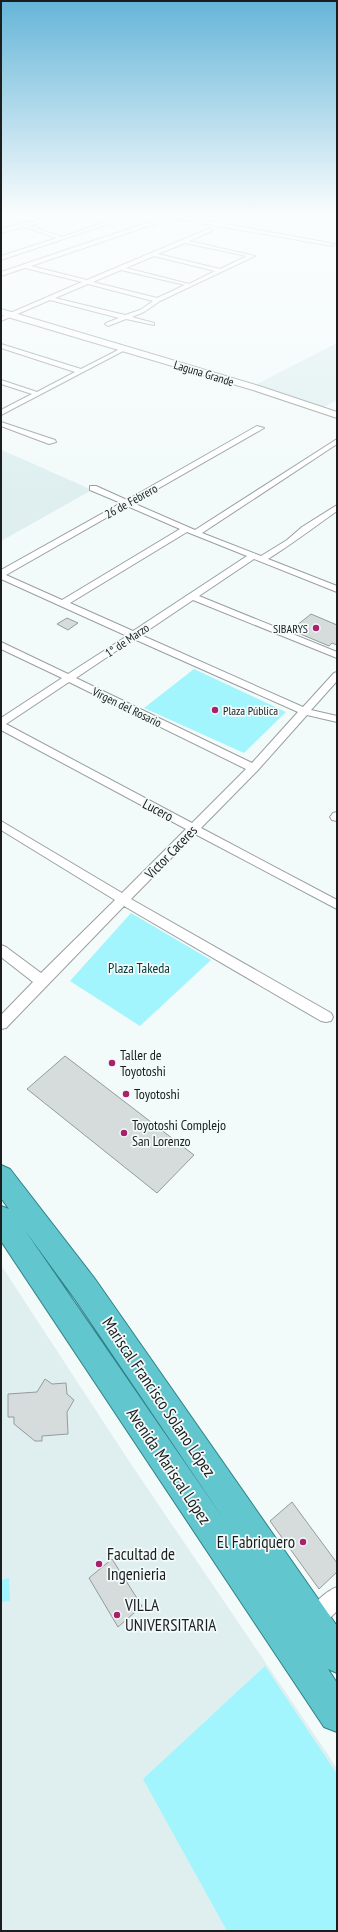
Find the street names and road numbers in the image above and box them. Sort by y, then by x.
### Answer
street label: Laguna Grande [172,357,236,389]
street label: 26 de Febrero [102,480,160,522]
street label: 1° de Marzo [102,620,152,660]
street label: Virgen del Rosario [89,683,164,730]
street label: Lucero [140,795,176,825]
street label: Victor Caceres [140,821,201,883]
street label: Mariscal Francisco Solano López [97,1313,221,1481]
street label: Avenida Mariscal López [122,1403,216,1529]

